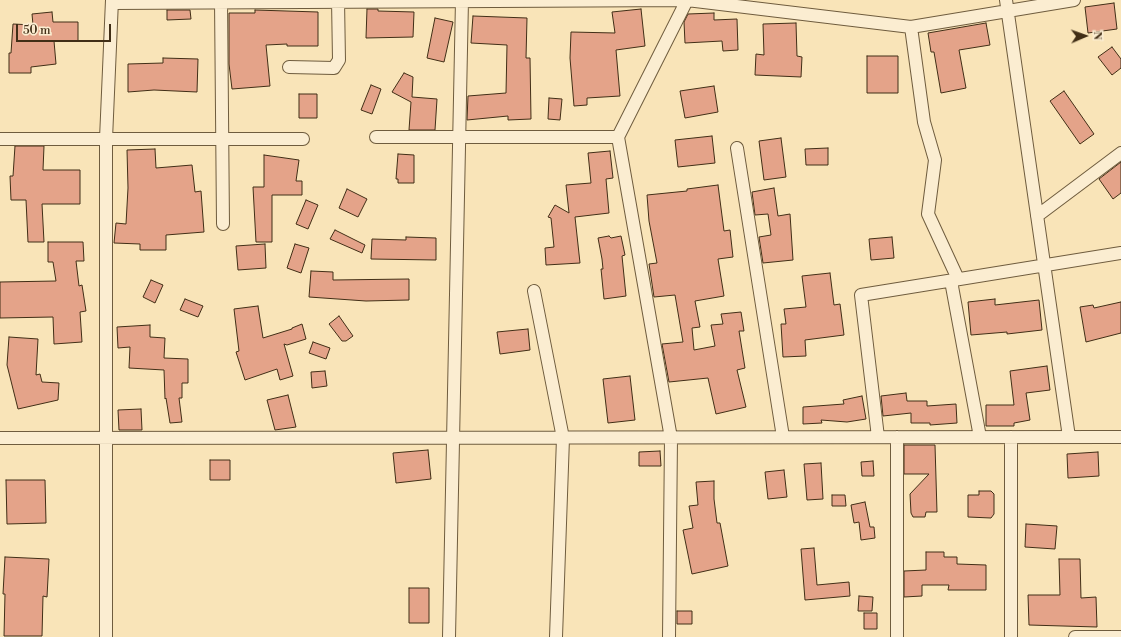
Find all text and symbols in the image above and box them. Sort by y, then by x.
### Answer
scale bar [18,16,113,42]
north arrow [1065,16,1105,56]
text: 50 m [23,23,51,38]
text: N [1090,31,1104,40]

